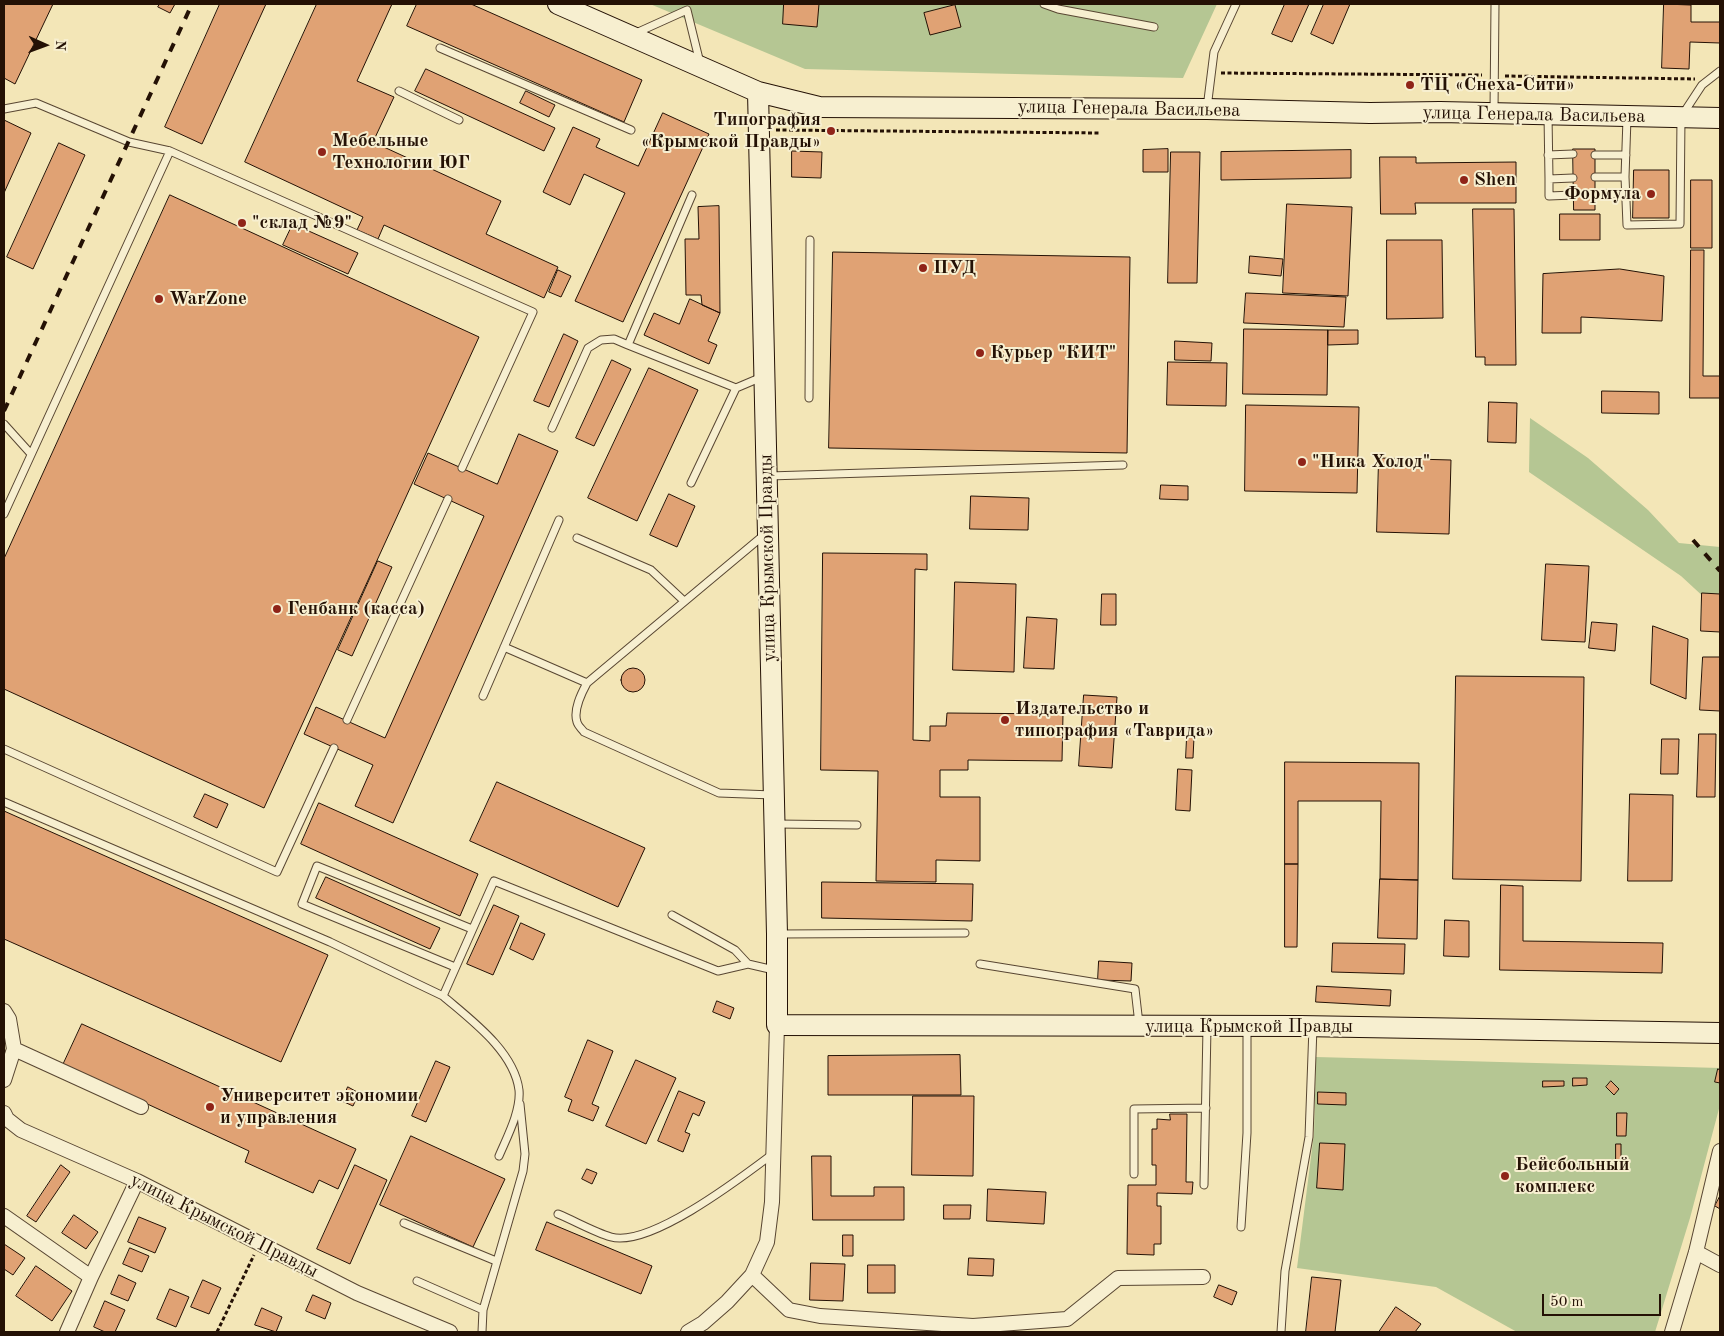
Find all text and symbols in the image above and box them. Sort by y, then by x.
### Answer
north arrow [20,20,70,70]
text: N [53,40,67,51]
place label: ТЦ «Снеха-Сити» [1420,74,1575,96]
marker: ТЦ «Снеха-Сити» [1404,79,1416,91]
street label: улица Генерала Васильева [1017,96,1241,122]
street label: улица Генерала Васильева [1422,102,1646,128]
place label: Типография «Крымской Правды» [641,109,821,153]
marker: Типография «Крымской Правды» [825,125,837,137]
place label: Мебельные Технологии ЮГ [332,130,470,174]
marker: Мебельные Технологии ЮГ [316,146,328,158]
place label: Shen [1474,169,1516,191]
marker: Shen [1458,174,1470,186]
place label: Формула [1564,183,1641,205]
marker: Формула [1645,188,1657,200]
place label: "склад №9" [252,212,352,234]
marker: "склад №9" [236,217,248,229]
place label: ПУД [933,257,976,279]
marker: ПУД [917,262,929,274]
place label: WarZone [169,288,247,310]
marker: WarZone [153,293,165,305]
place label: Курьер "КИТ" [990,342,1116,364]
marker: Курьер "КИТ" [974,347,986,359]
place label: "Ника Холод" [1312,451,1430,473]
street label: улица Крымской Правды [755,454,781,662]
marker: "Ника Холод" [1296,456,1308,468]
place label: Генбанк (касса) [287,598,425,620]
marker: Генбанк (касса) [271,603,283,615]
place label: Издательство и типография «Таврида» [1015,698,1214,742]
marker: Издательство и типография «Таврида» [999,714,1011,726]
street label: улица Крымской Правды [1145,1016,1353,1038]
place label: Университет экономии и управления [220,1085,418,1129]
marker: Университет экономии и управления [204,1101,216,1113]
place label: Бейсбольный комплекс [1515,1154,1630,1198]
street label: улица Крымской Правды [126,1169,322,1283]
marker: Бейсбольный комплекс [1499,1170,1511,1182]
scale bar [1544,1284,1663,1316]
text: 50 m [1550,1295,1584,1310]

